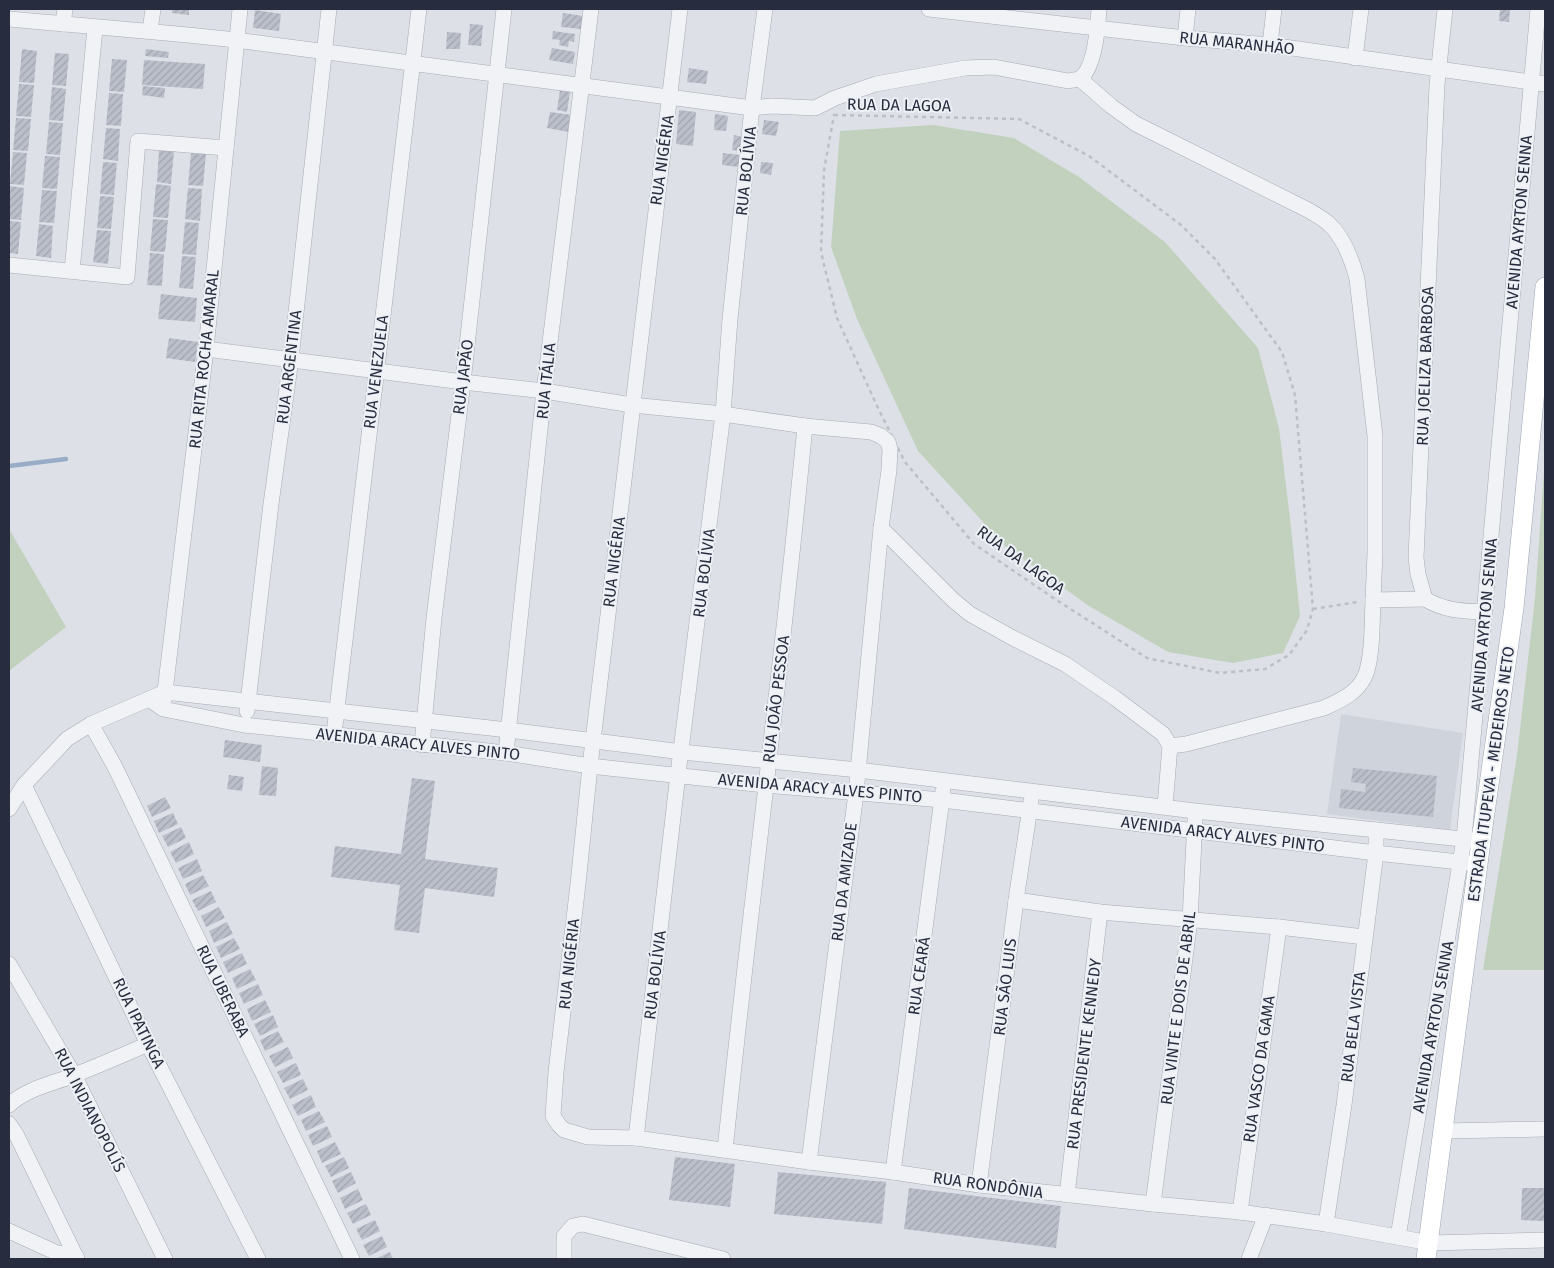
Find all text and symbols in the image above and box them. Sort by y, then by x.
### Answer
street label: RUA MARANHÃO [1178,28,1296,58]
street label: RUA DA LAGOA [847,95,952,115]
street label: RUA NIGÉRIA [645,113,678,207]
street label: RUA BOLÍVIA [731,124,760,217]
street label: AVENIDA AYRTON SENNA [1502,133,1536,310]
street label: RUA RITA ROCHA AMARAL [185,268,223,450]
street label: RUA JOELIZA BARBOSA [1413,285,1437,446]
street label: RUA ARGENTINA [273,308,306,425]
street label: RUA VENEZUELA [360,313,393,430]
street label: RUA JAPÃO [449,338,477,416]
street label: RUA ITÁLIA [532,341,560,420]
street label: RUA NIGÉRIA [598,515,629,608]
street label: RUA DA LAGOA [973,522,1069,599]
street label: RUA BOLÍVIA [688,526,719,619]
street label: AVENIDA AYRTON SENNA [1467,536,1501,713]
street label: RUA JOÃO PESSOA [759,633,793,764]
street label: ESTRADA ITUPEVA - MEDEIROS NETO [1464,645,1518,903]
street label: AVENIDA ARACY ALVES PINTO [315,724,521,764]
street label: AVENIDA ARACY ALVES PINTO [717,770,923,806]
street label: AVENIDA ARACY ALVES PINTO [1120,812,1326,856]
street label: RUA DA AMIZADE [827,821,861,943]
street label: RUA VINTE E DOIS DE ABRIL [1157,910,1199,1106]
street label: RUA NIGÉRIA [554,917,583,1010]
street label: RUA BOLÍVIA [639,928,670,1021]
street label: RUA CEARÁ [903,935,934,1016]
street label: RUA SÃO LUIS [990,937,1020,1037]
street label: AVENIDA AYRTON SENNA [1409,939,1458,1115]
street label: RUA UBERABA [193,942,254,1041]
street label: RUA PRESIDENTE KENNEDY [1063,957,1105,1150]
street label: RUA BELA VISTA [1337,970,1369,1084]
street label: RUA IPATINGA [109,975,169,1072]
street label: RUA VASCO DA GAMA [1239,993,1279,1144]
street label: RUA INDIANOPOLÍS [50,1044,131,1176]
street label: RUA RONDÔNIA [932,1167,1045,1202]

